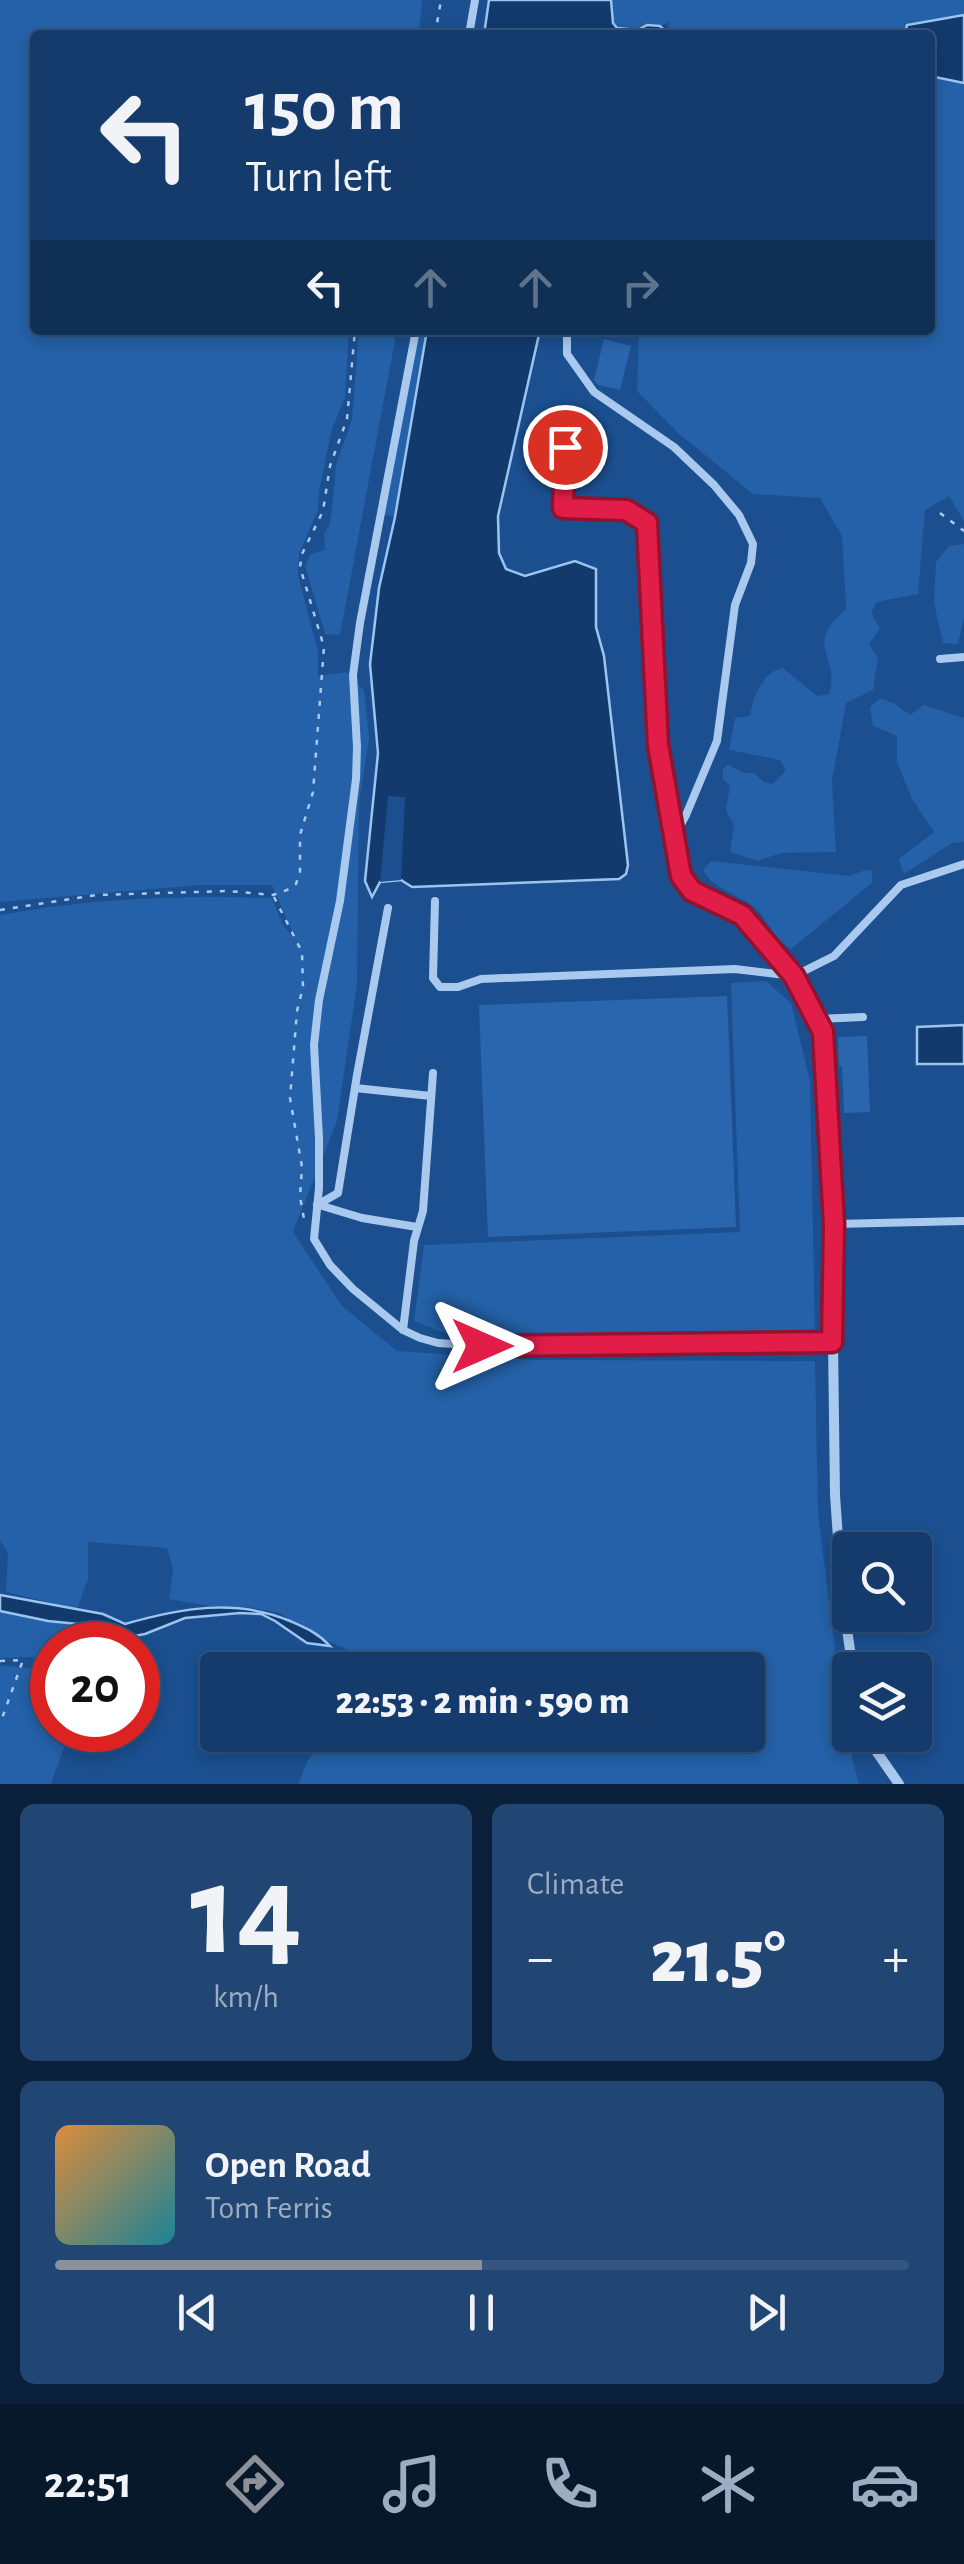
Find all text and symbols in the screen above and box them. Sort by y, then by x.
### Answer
icon: left [80,70,210,200]
text: 150 m [245,73,404,143]
text: Turn left [245,155,392,200]
icon: left [298,260,353,315]
icon: ahead [403,260,458,315]
icon: ahead [508,260,563,315]
icon: right [613,260,668,315]
pin [523,405,608,490]
icon: arrive [538,420,593,475]
position arrow [430,1294,534,1398]
map controls [832,1532,932,1752]
button: search [832,1532,932,1632]
speed limit sign: 20 [30,1622,160,1752]
button: layers [832,1652,932,1752]
text: 22:53 · 2 min · 590 m [335,1683,630,1721]
text: 14 [190,1848,302,1978]
text: Climate [527,1868,624,1900]
text: 21.5° [650,1921,786,1996]
text: − [527,1931,553,1986]
text: + [883,1931,909,1986]
text: km/h [213,1981,279,2013]
text: Open Road [205,2147,371,2185]
text: Tom Ferris [205,2192,333,2224]
icon: previous [170,2285,225,2340]
icon: pause [454,2285,509,2340]
icon: next [739,2285,794,2340]
icon: directions [220,2449,290,2519]
icon: music [377,2449,447,2519]
icon: phone [535,2449,605,2519]
icon: climate [693,2449,763,2519]
icon: car [850,2449,920,2519]
text: 22:51 [44,2461,132,2506]

